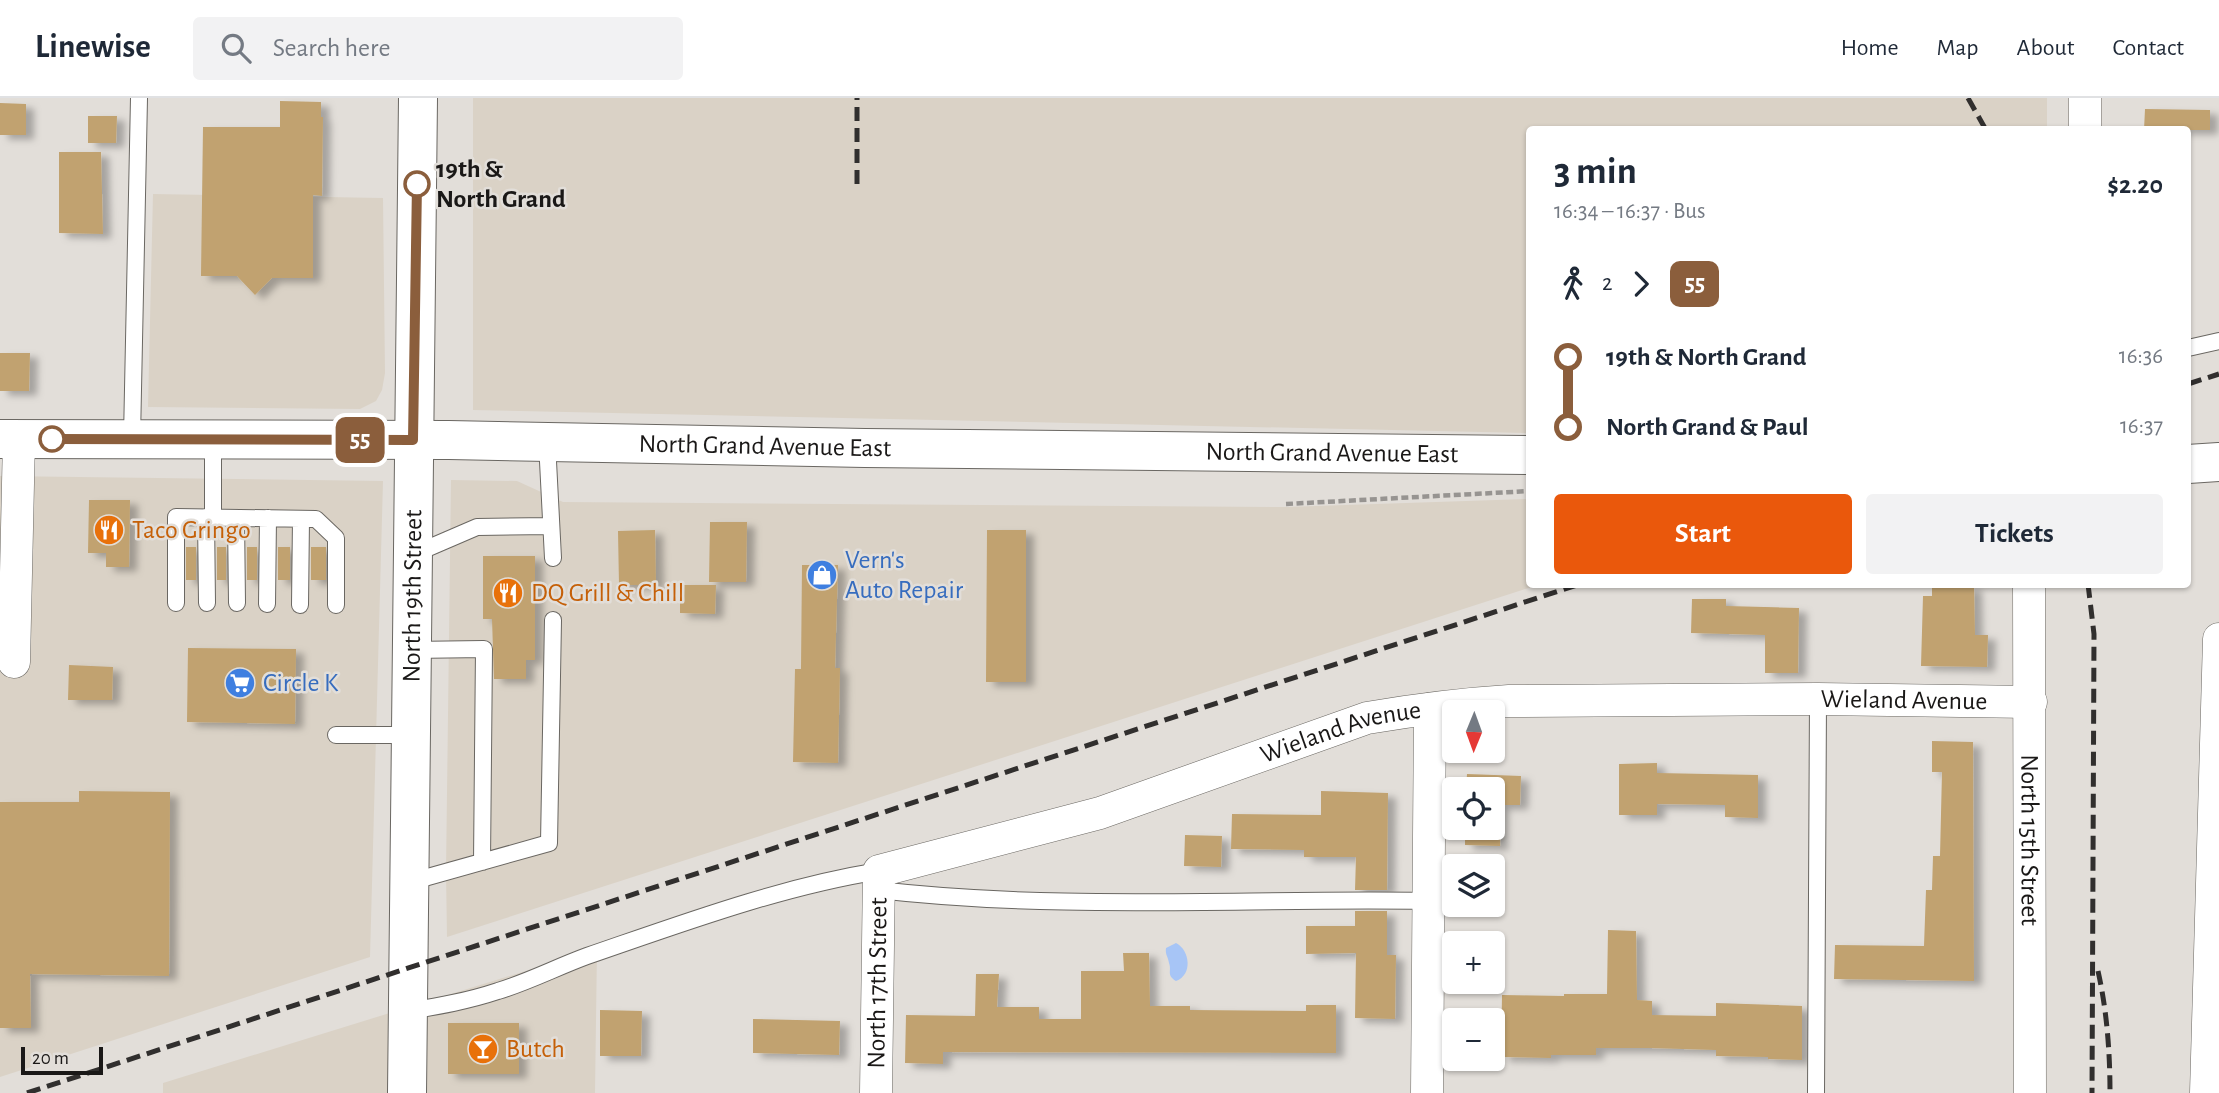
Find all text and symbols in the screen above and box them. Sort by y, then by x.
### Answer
search box [193,17,683,80]
icon: search [217,29,255,67]
text: Linewise [35,31,151,64]
text: Search here [273,35,390,61]
text: Home [1841,36,1899,60]
text: Map [1937,36,1979,60]
text: About [2017,36,2074,60]
text: Contact [2112,36,2184,60]
text: 3 min [1554,153,1637,191]
place label: 19th & North Grand [436,156,566,212]
marker: 19th & North Grand [404,171,430,197]
text: $2.20 [2107,172,2163,198]
text: 16:34 – 16:37 · Bus [1554,200,1706,223]
icon: walk [1554,265,1592,303]
icon: forward [1622,265,1660,303]
text: 2 [1602,272,1612,295]
text: 55 [1684,272,1705,296]
text: 19th & North Grand [1606,344,1806,370]
text: 16:36 [2119,345,2163,368]
text: North Grand & Paul [1606,414,1809,440]
text: 16:37 [2120,415,2163,438]
line badge: 55 [328,417,392,463]
unlabelled marker [39,426,65,452]
text: 55 [350,428,370,452]
street label: North Grand Avenue East [638,431,891,461]
street label: North Grand Avenue East [1205,439,1458,467]
button: Start [1554,494,1852,574]
button: Tickets [1866,494,2163,574]
street label: North 19th Street [399,509,426,683]
restaurant icon: Taco Gringo [92,513,126,547]
place label: Taco Gringo [132,517,251,543]
place label: Vern's Auto Repair [845,547,964,603]
shop icon: Vern's Auto Repair [805,558,839,592]
restaurant icon: DQ Grill & Chill [491,576,525,610]
place label: DQ Grill & Chill [531,580,684,606]
supermarket icon: Circle K [223,666,257,700]
place label: Circle K [263,670,339,696]
street label: Wieland Avenue [1820,686,1988,714]
street label: Wieland Avenue [1257,697,1423,768]
north arrow [1442,700,1505,763]
map controls [1442,700,1505,1071]
street label: North 15th Street [2016,754,2043,926]
button: locate [1442,777,1505,840]
button: layers [1442,854,1505,917]
street label: North 17th Street [863,897,892,1069]
button: + [1442,931,1505,994]
button: − [1442,1008,1505,1071]
bar icon: Butch [466,1032,500,1066]
place label: Butch [506,1036,565,1062]
scale bar [21,1044,103,1076]
text: 20 m [32,1049,69,1068]

